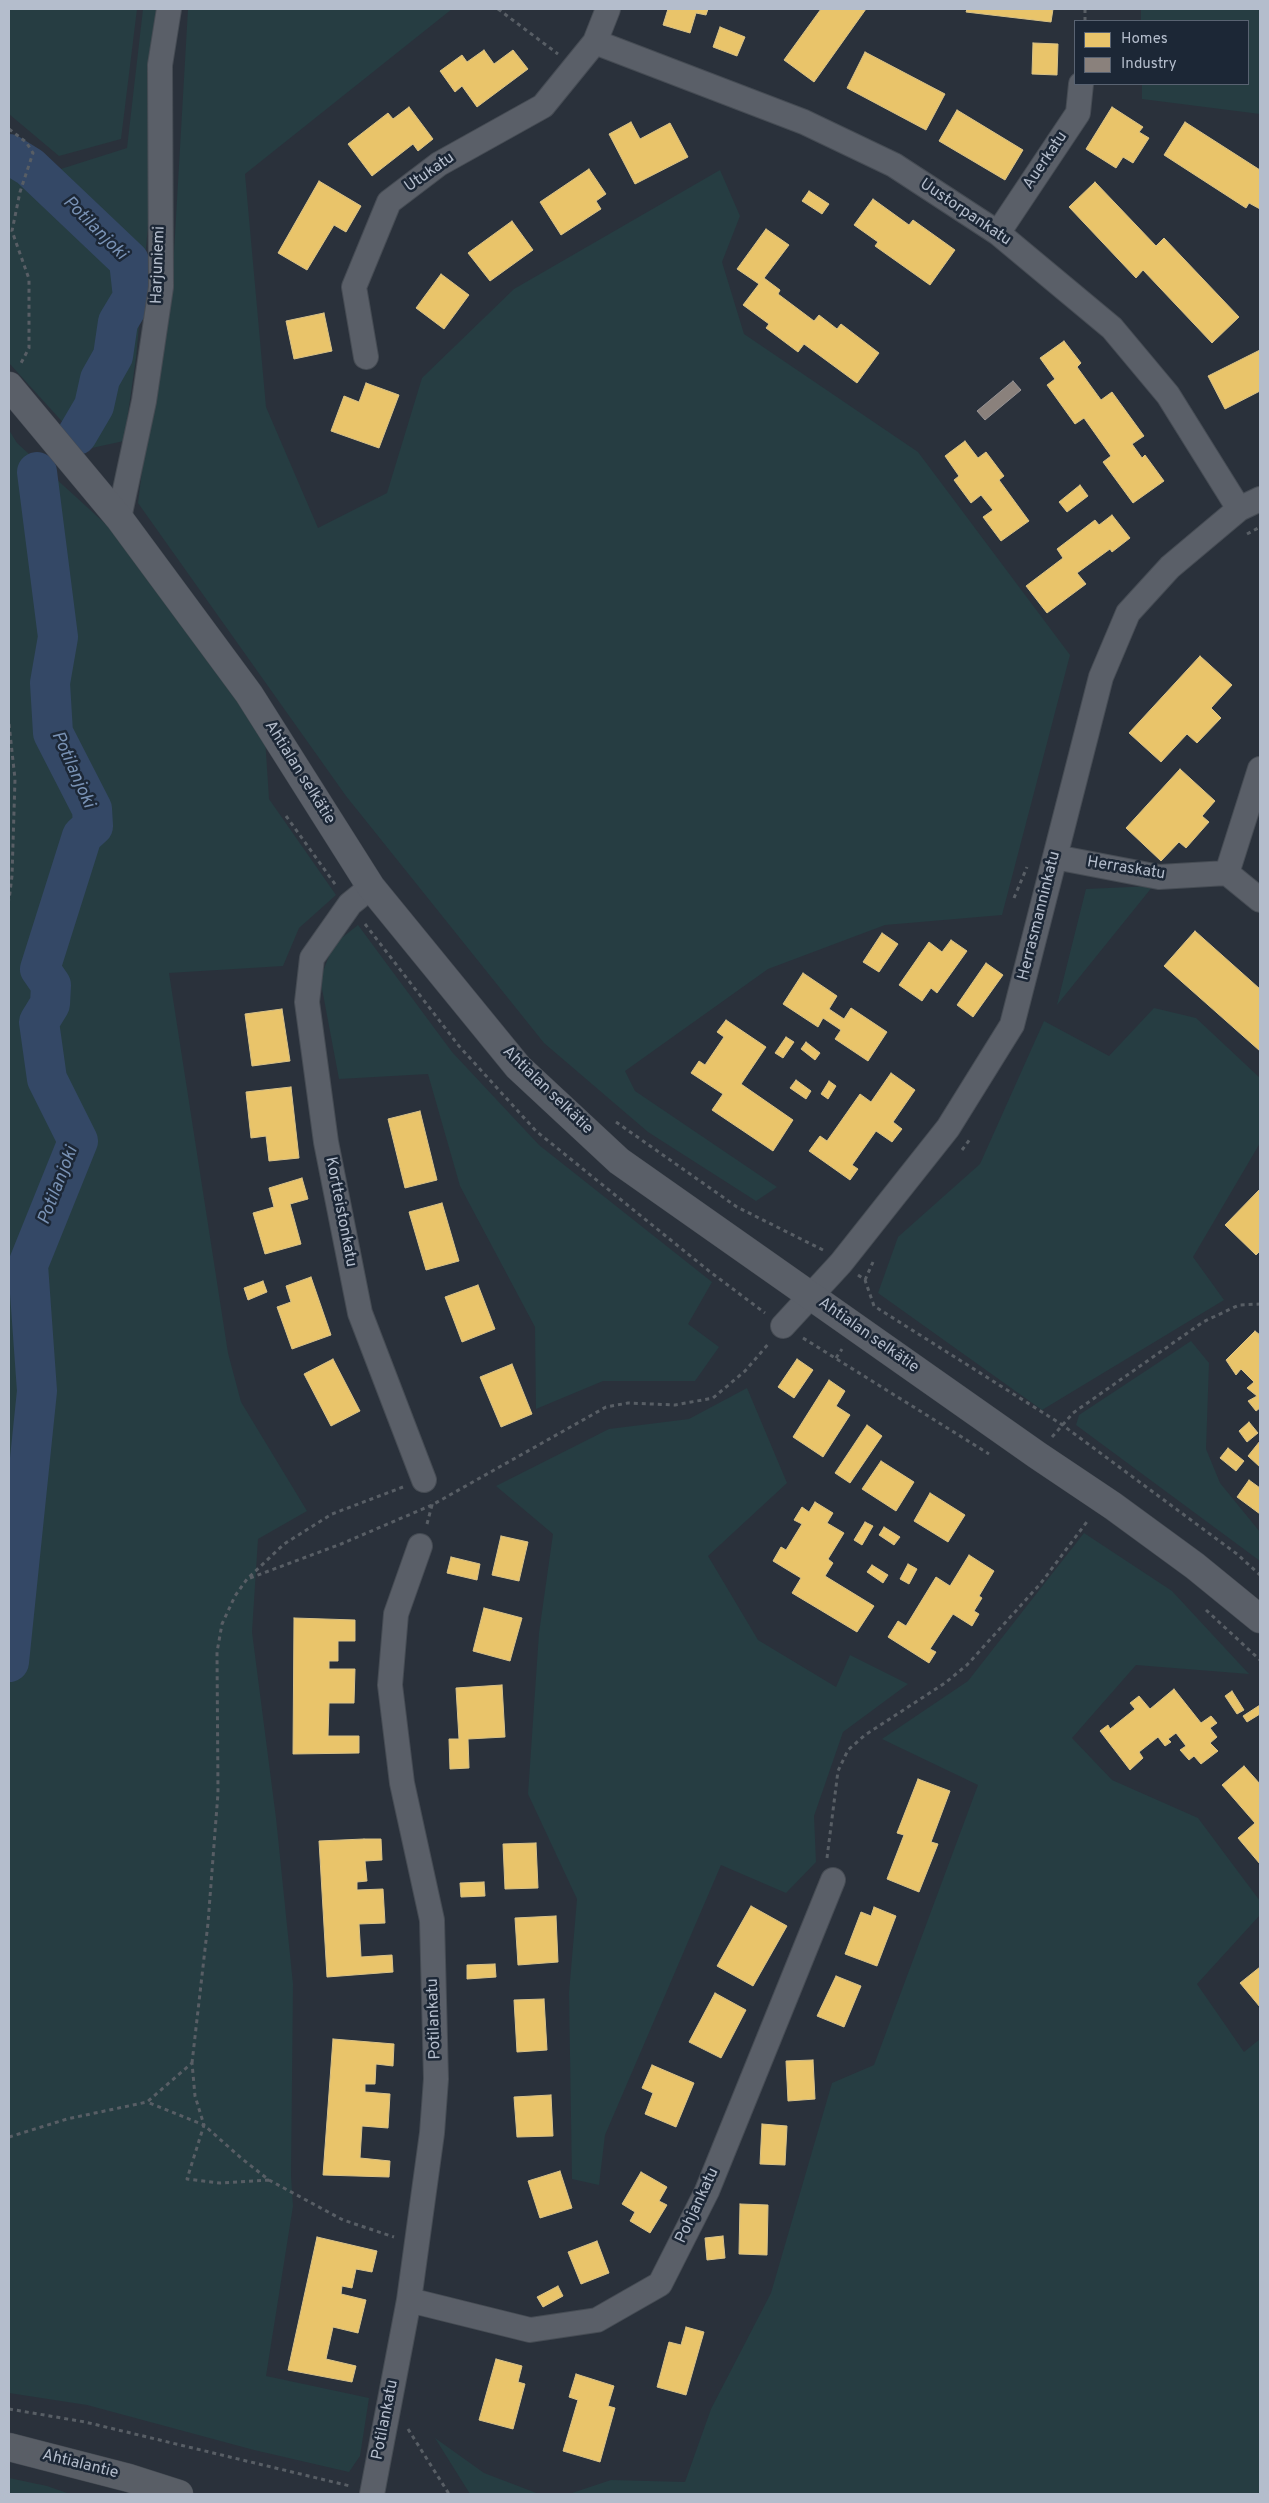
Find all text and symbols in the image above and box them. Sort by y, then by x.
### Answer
legend [1074,20,1249,85]
text: Homes [1121,30,1168,49]
text: Industry [1121,55,1177,74]
street label: Auerkatu [1020,128,1072,194]
street label: Utukatu [401,149,459,197]
street label: Uustorpankatu [916,175,1014,251]
water label: Potilanjoki [57,192,131,266]
street label: Harjuniemi [148,226,170,304]
street label: Ahtialan selkätie [259,718,339,828]
water label: Potilanjoki [45,728,99,812]
street label: Herrasmanninkatu [1015,849,1065,983]
street label: Herraskatu [1086,853,1166,885]
street label: Ahtialan selkätie [498,1043,596,1139]
water label: Potilanjoki [34,1144,84,1228]
street label: Kortteistonkatu [320,1155,360,1269]
street label: Ahtialan selkätie [814,1294,922,1378]
street label: Potilankatu [424,1978,446,2060]
street label: Pohjankatu [672,2165,724,2247]
street label: Potilankatu [369,2378,403,2462]
street label: Ahtialantie [40,2446,120,2484]

